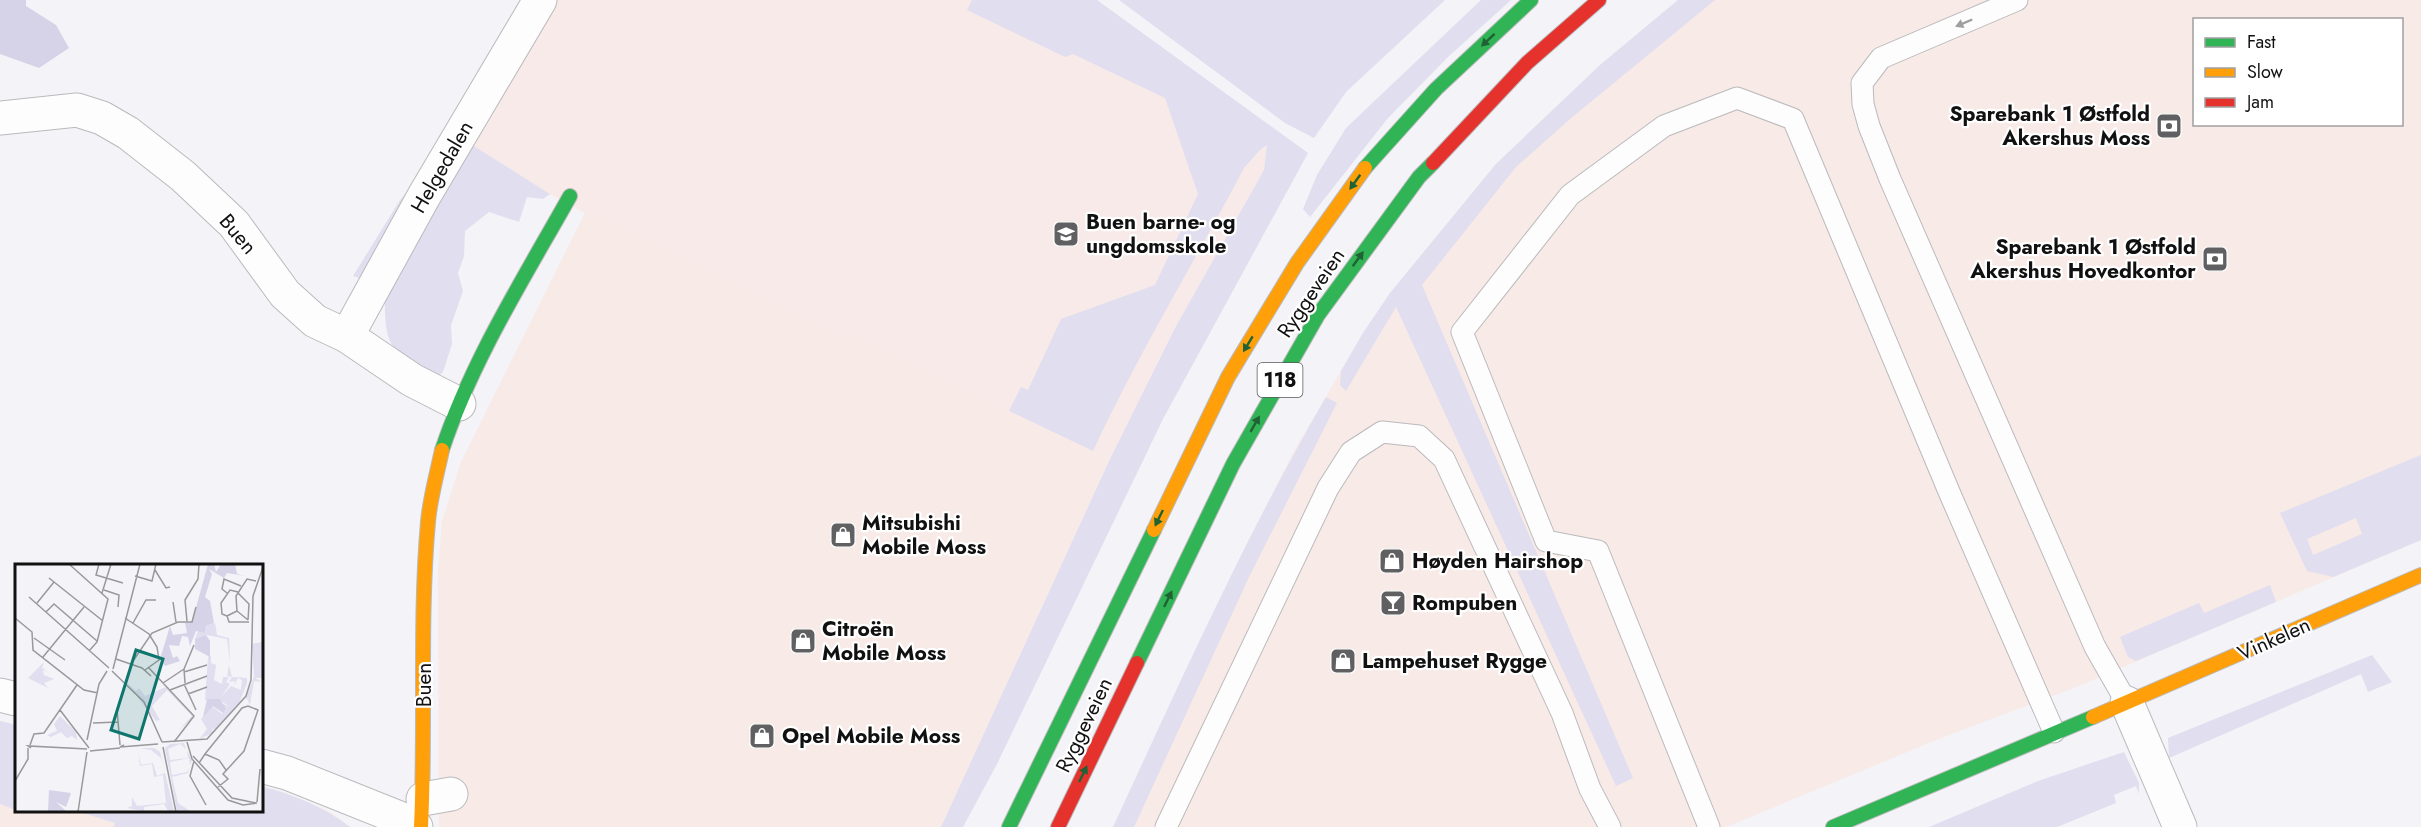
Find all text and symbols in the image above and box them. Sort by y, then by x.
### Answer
one-way arrow [1954,18,1972,28]
legend [2193,18,2403,126]
text: Fast [2247,29,2276,55]
one-way arrow [1481,33,1496,46]
text: Slow [2247,59,2284,85]
text: Jam [2245,89,2274,115]
place label: Sparebank 1 Østfold Akershus Moss [1949,99,2150,153]
bank icon: Sparebank 1 Østfold Akershus Moss [2154,111,2184,141]
street label: Helgedalen [403,115,481,219]
one-way arrow [1349,173,1361,189]
street label: Buen [212,207,264,261]
place label: Buen barne- og ungdomsskole [1086,207,1236,261]
school or university icon: Buen barne- og ungdomsskole [1051,219,1081,249]
place label: Sparebank 1 Østfold Akershus Hovedkontor [1969,232,2196,286]
street label: Ryggeveien [1270,242,1352,344]
bank icon: Sparebank 1 Østfold Akershus Hovedkontor [2200,244,2230,274]
one-way arrow [1352,252,1364,268]
one-way arrow [1242,336,1253,352]
road number: 118 [1258,363,1302,397]
one-way arrow [1250,416,1260,433]
place label: Mitsubishi Mobile Moss [862,508,987,562]
one-way arrow [1155,510,1164,527]
shop icon: Mitsubishi Mobile Moss [828,520,858,550]
shop icon: Høyden Hairshop [1377,546,1407,576]
place label: Høyden Hairshop [1412,546,1583,576]
inset map [15,564,262,812]
bar icon: Rompuben [1378,588,1408,618]
place label: Rompuben [1412,588,1517,618]
one-way arrow [1163,590,1172,607]
street label: Vinkelen [2233,610,2315,668]
place label: Citroën Mobile Moss [822,614,947,668]
shop icon: Citroën Mobile Moss [788,626,818,656]
shop icon: Lampehuset Rygge [1328,646,1358,676]
place label: Lampehuset Rygge [1362,646,1547,676]
street label: Buen [409,663,439,707]
street label: Ryggeveien [1048,673,1120,777]
shop icon: Opel Mobile Moss [747,721,777,751]
place label: Opel Mobile Moss [782,721,961,751]
one-way arrow [1079,766,1088,783]

